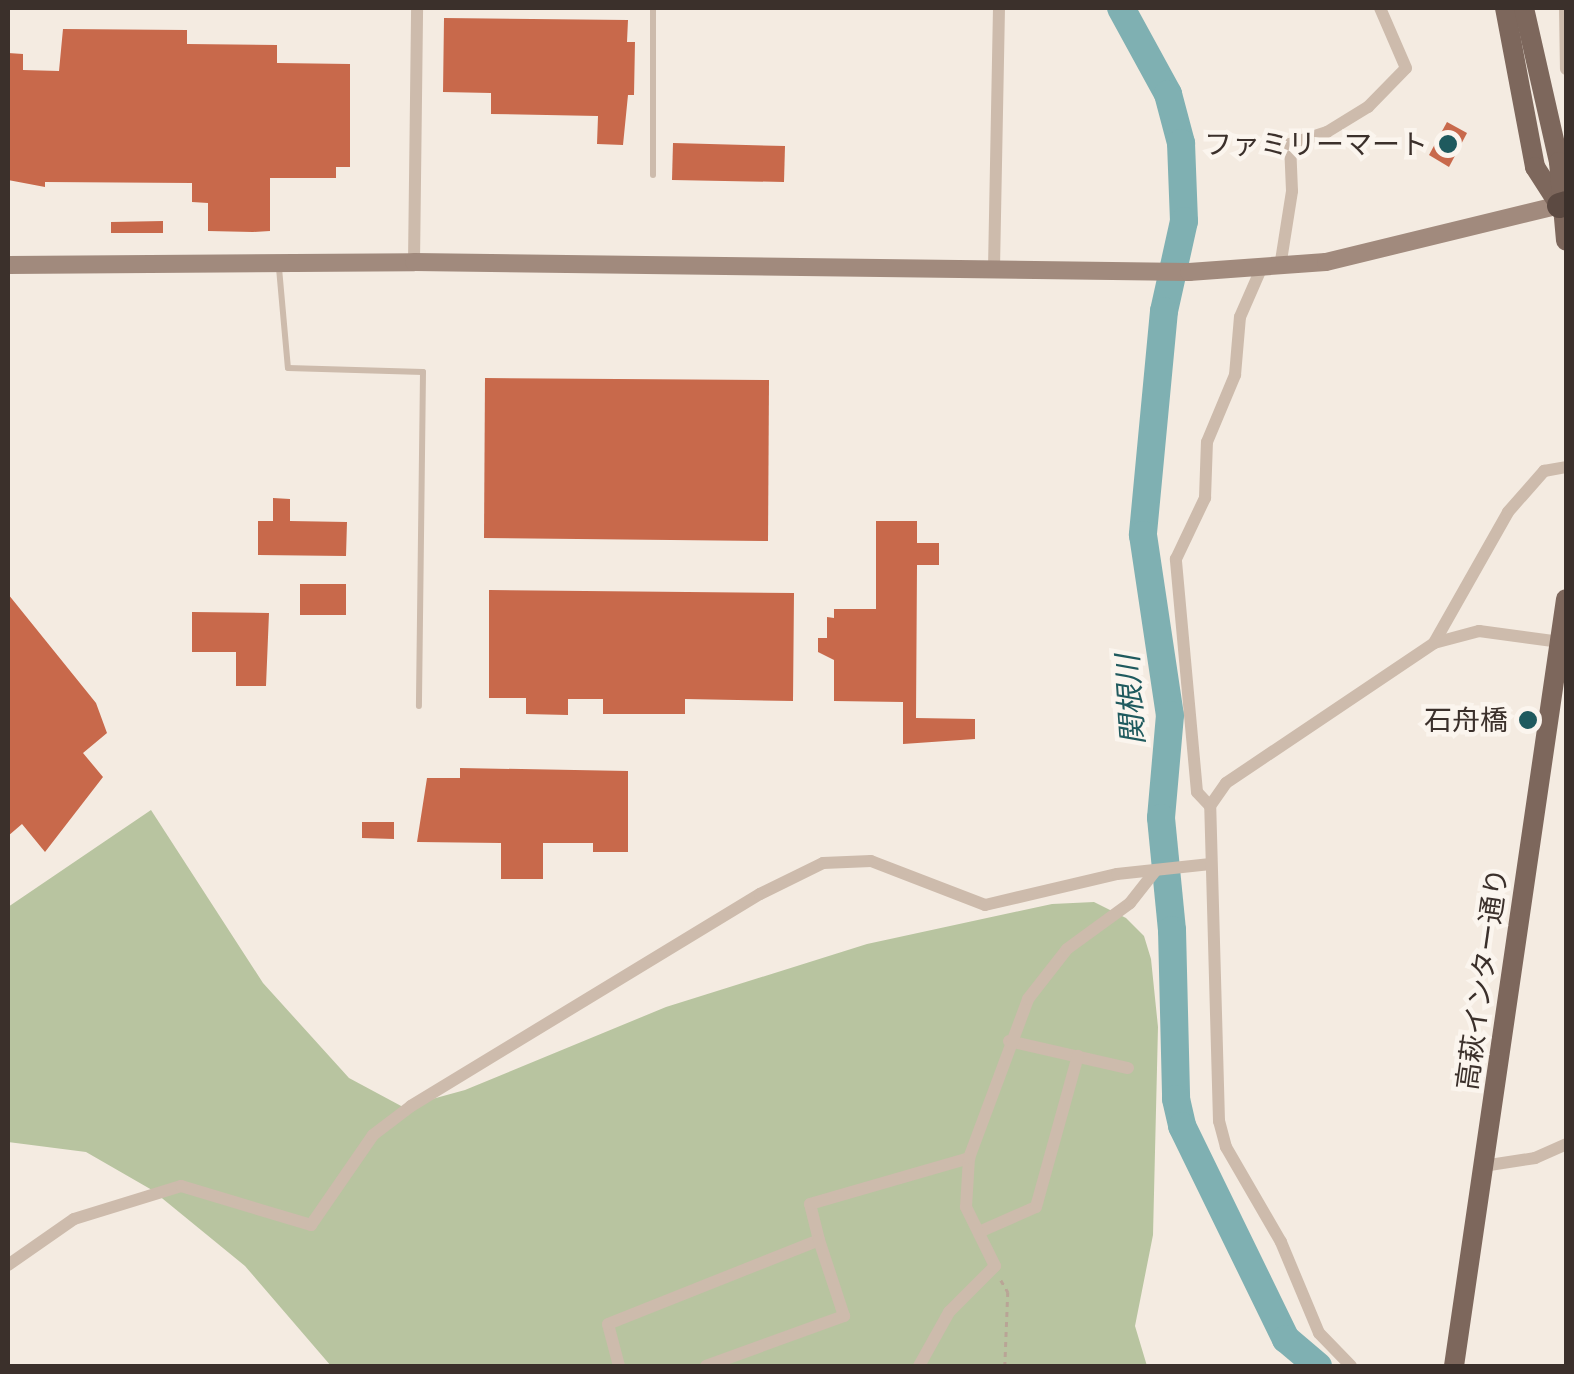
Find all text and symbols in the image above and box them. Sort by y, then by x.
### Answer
place label: ファミリーマート [1204,127,1428,161]
marker: ファミリーマート [1437,133,1459,155]
water label: 関根川 [1109,654,1151,746]
place label: 石舟橋 [1424,703,1508,737]
marker: 石舟橋 [1517,709,1539,731]
street label: 高萩インター通り [1450,866,1514,1092]

